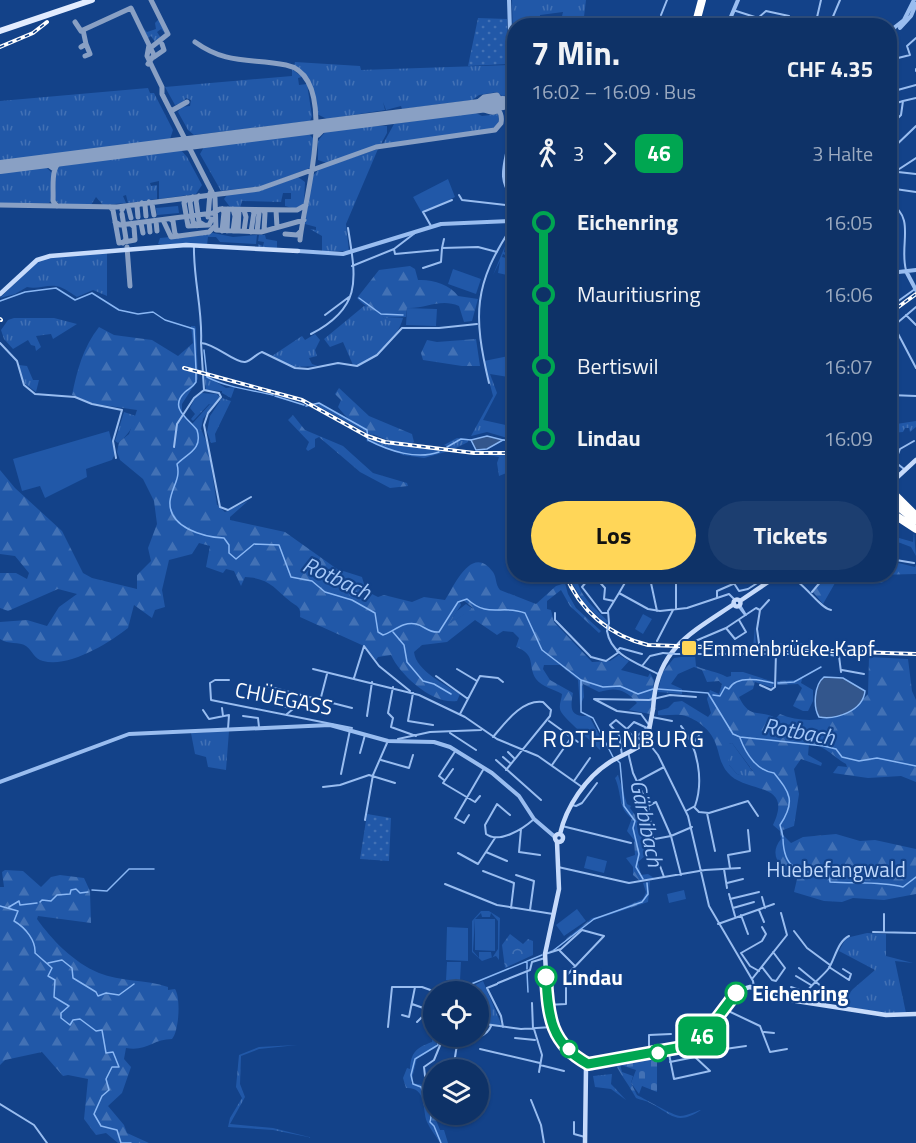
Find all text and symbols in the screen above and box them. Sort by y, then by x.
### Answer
text: 7 Min. [531,28,620,78]
text: CHF 4.35 [787,52,873,86]
text: 16:02 – 16:09 · Bus [531,76,696,107]
icon: walk [531,137,564,170]
icon: forward [593,137,626,170]
text: 46 [647,137,671,169]
text: 3 [573,138,584,169]
text: 3 Halte [812,138,873,169]
text: Eichenring [577,205,678,239]
text: 16:05 [824,207,873,238]
text: Mauritiusring [577,277,701,311]
text: 16:06 [824,279,873,310]
text: Bertiswil [577,349,659,383]
text: 16:07 [824,351,873,382]
text: Lindau [577,421,641,455]
text: 16:09 [824,423,873,454]
button: Los [531,501,696,570]
button: Tickets [708,501,873,570]
water label: Rotbach [297,547,378,609]
place label: Emmenbrücke Kapf [702,632,875,664]
marker: Emmenbrücke Kapf [680,639,698,657]
street label: CHÜEGASS [233,673,335,723]
water label: Rotbach [761,708,838,754]
district label: ROTHENBURG [542,720,706,756]
water label: Gärbibach [621,776,673,871]
park label: Huebefangwald [766,853,906,885]
place label: Lindau [562,961,623,993]
marker: Lindau [535,966,557,988]
place label: Eichenring [752,977,848,1009]
map controls [423,981,489,1125]
button: locate [423,981,489,1047]
marker: Eichenring [725,982,747,1004]
line badge: 46 [675,1016,729,1056]
text: 46 [690,1020,714,1052]
unlabelled marker [560,1040,578,1058]
unlabelled marker [649,1044,667,1062]
button: layers [423,1059,489,1125]

